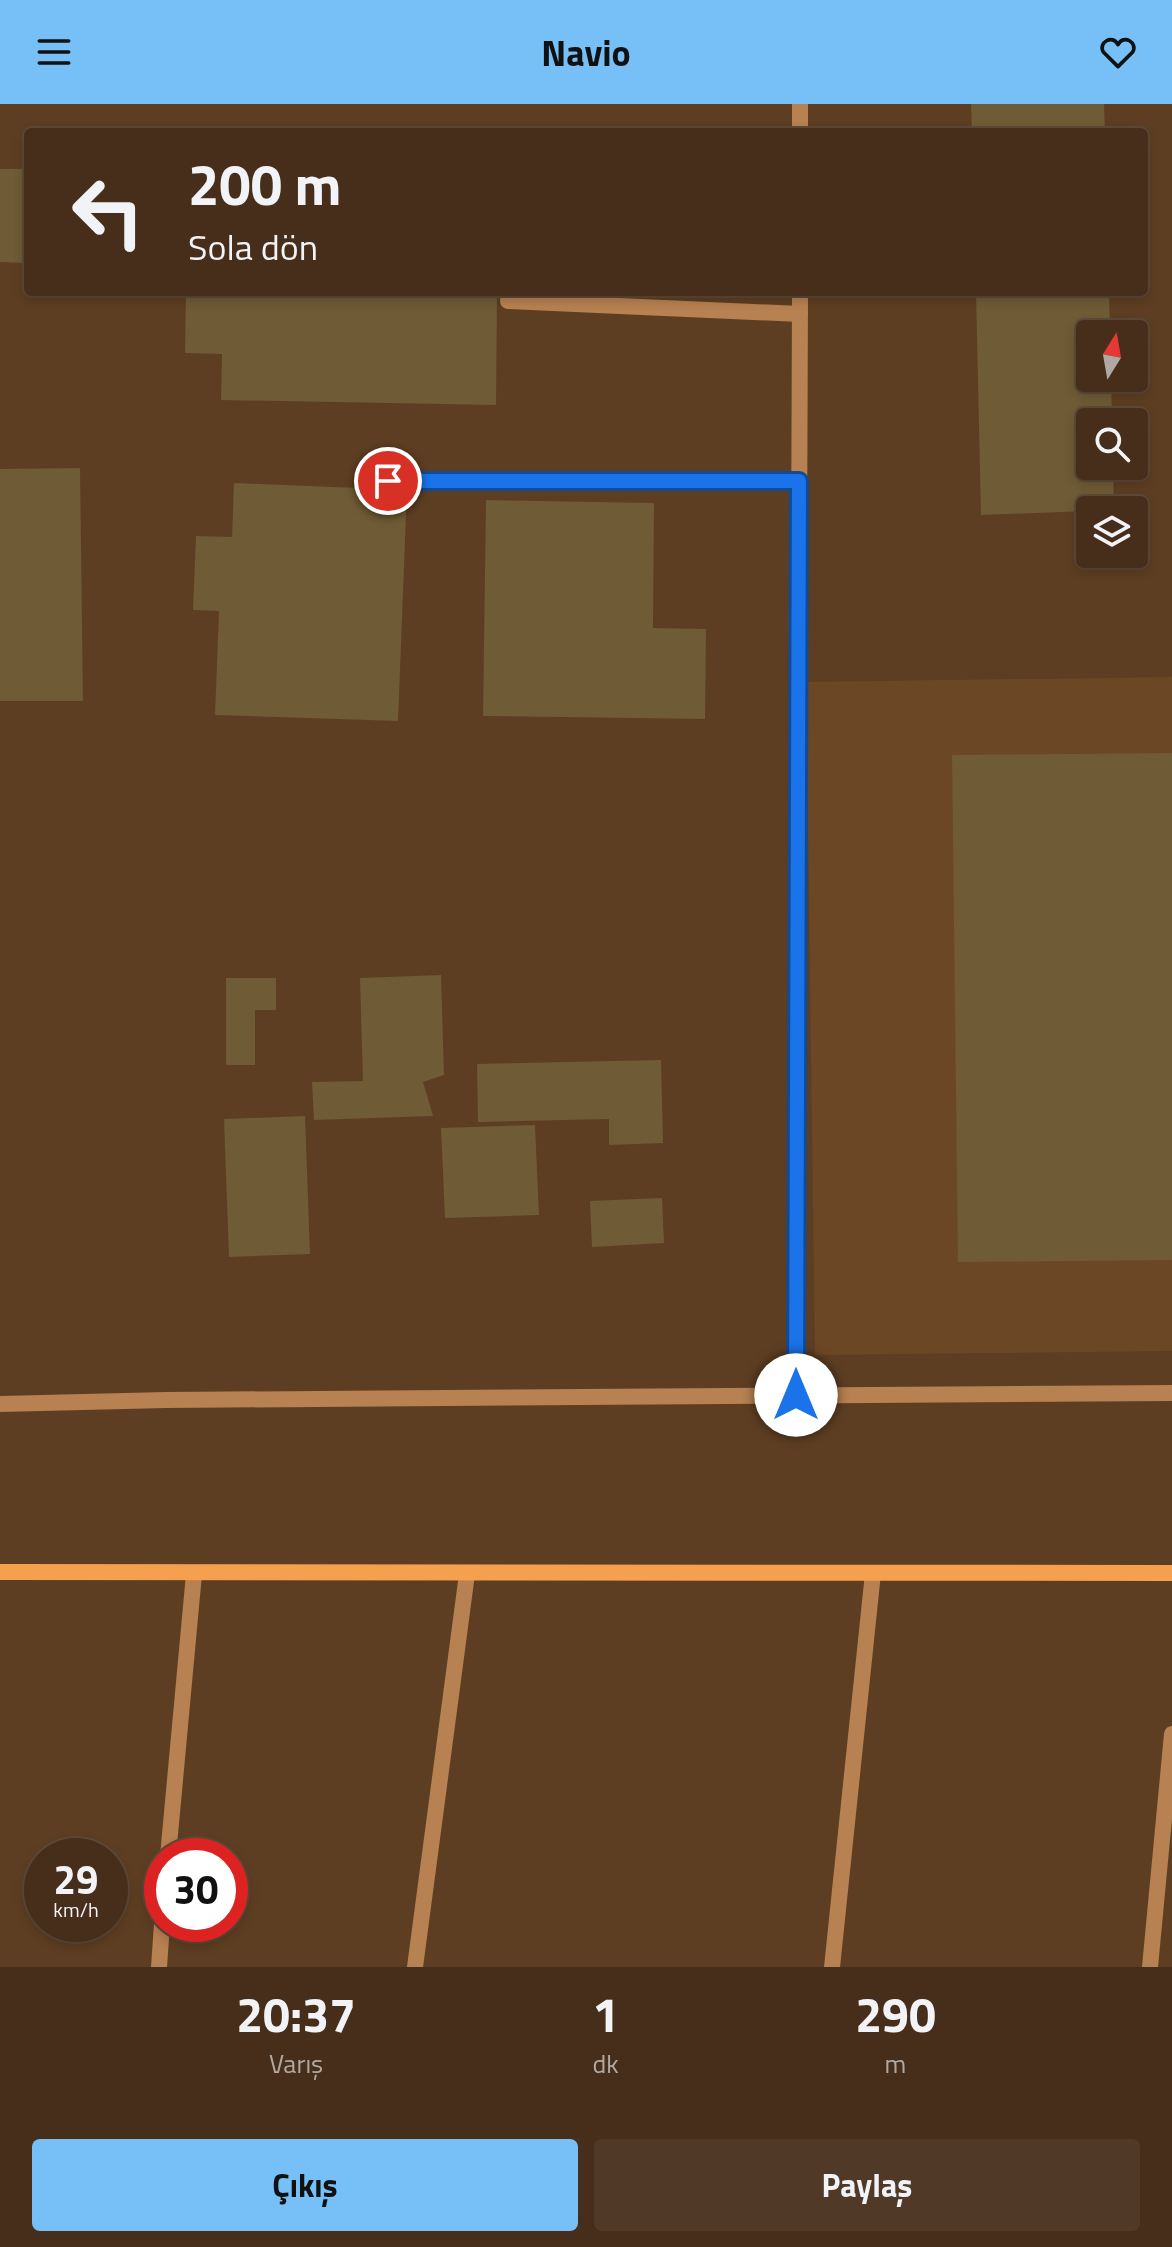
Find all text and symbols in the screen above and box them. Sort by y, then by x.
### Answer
text: Navio [541,25,631,80]
icon: menu [32,30,76,74]
icon: heart [1096,30,1140,74]
text: 200 m [188,142,341,227]
icon: left [56,160,160,264]
text: Sola dön [188,219,318,274]
north arrow [1076,320,1148,392]
map controls [1076,320,1148,568]
button: search [1076,408,1148,480]
pin [354,447,422,515]
icon: arrive [366,459,410,503]
button: layers [1076,496,1148,568]
position arrow [754,1353,838,1437]
speed limit sign: 30 [144,1838,248,1942]
text: 29 [54,1849,98,1910]
text: km/h [53,1894,99,1925]
text: 20:37 [236,1978,356,2051]
text: 1 [592,1978,619,2051]
text: 290 [855,1978,936,2051]
text: Varış [269,2044,323,2083]
text: dk [592,2044,619,2083]
text: m [885,2044,906,2083]
button: Çıkış [32,2139,578,2231]
button: Paylaş [594,2139,1140,2231]

